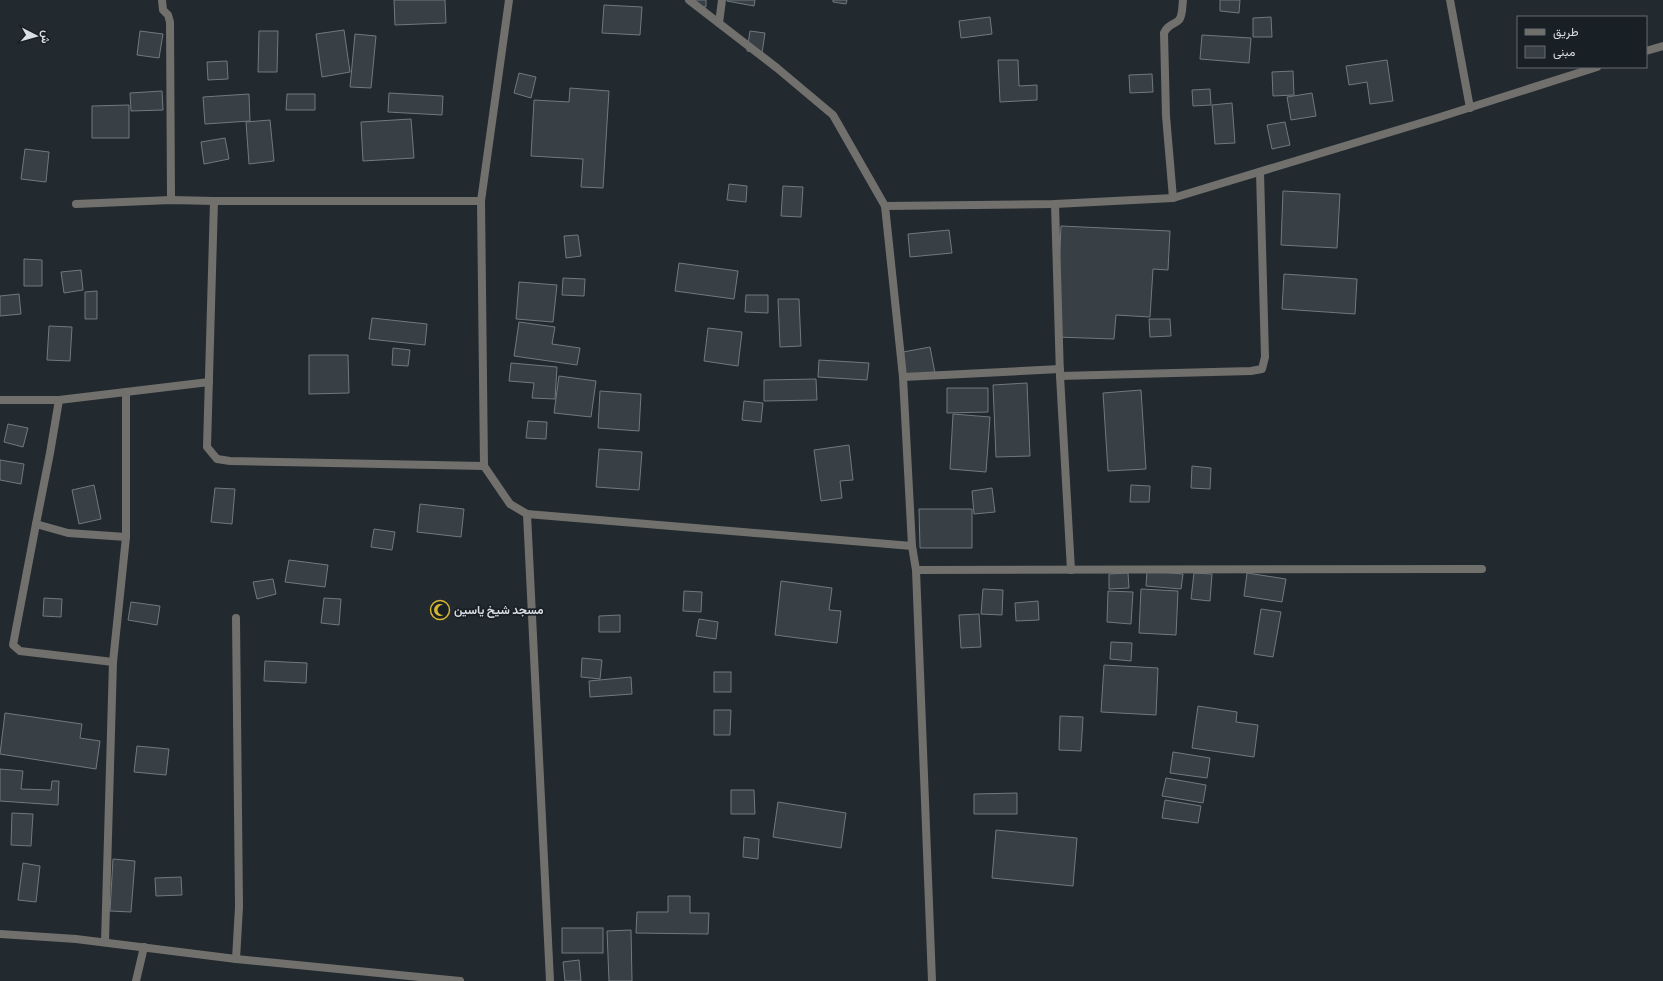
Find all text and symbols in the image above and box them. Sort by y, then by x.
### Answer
north arrow [16,16,56,56]
legend [1517,16,1647,68]
text: طريق [1553,25,1579,40]
text: ش [38,30,53,44]
text: مبنى [1553,45,1575,60]
mosque icon: مسجد شيخ ياسين [429,599,451,621]
place label: مسجد شيخ ياسين [454,603,544,618]

